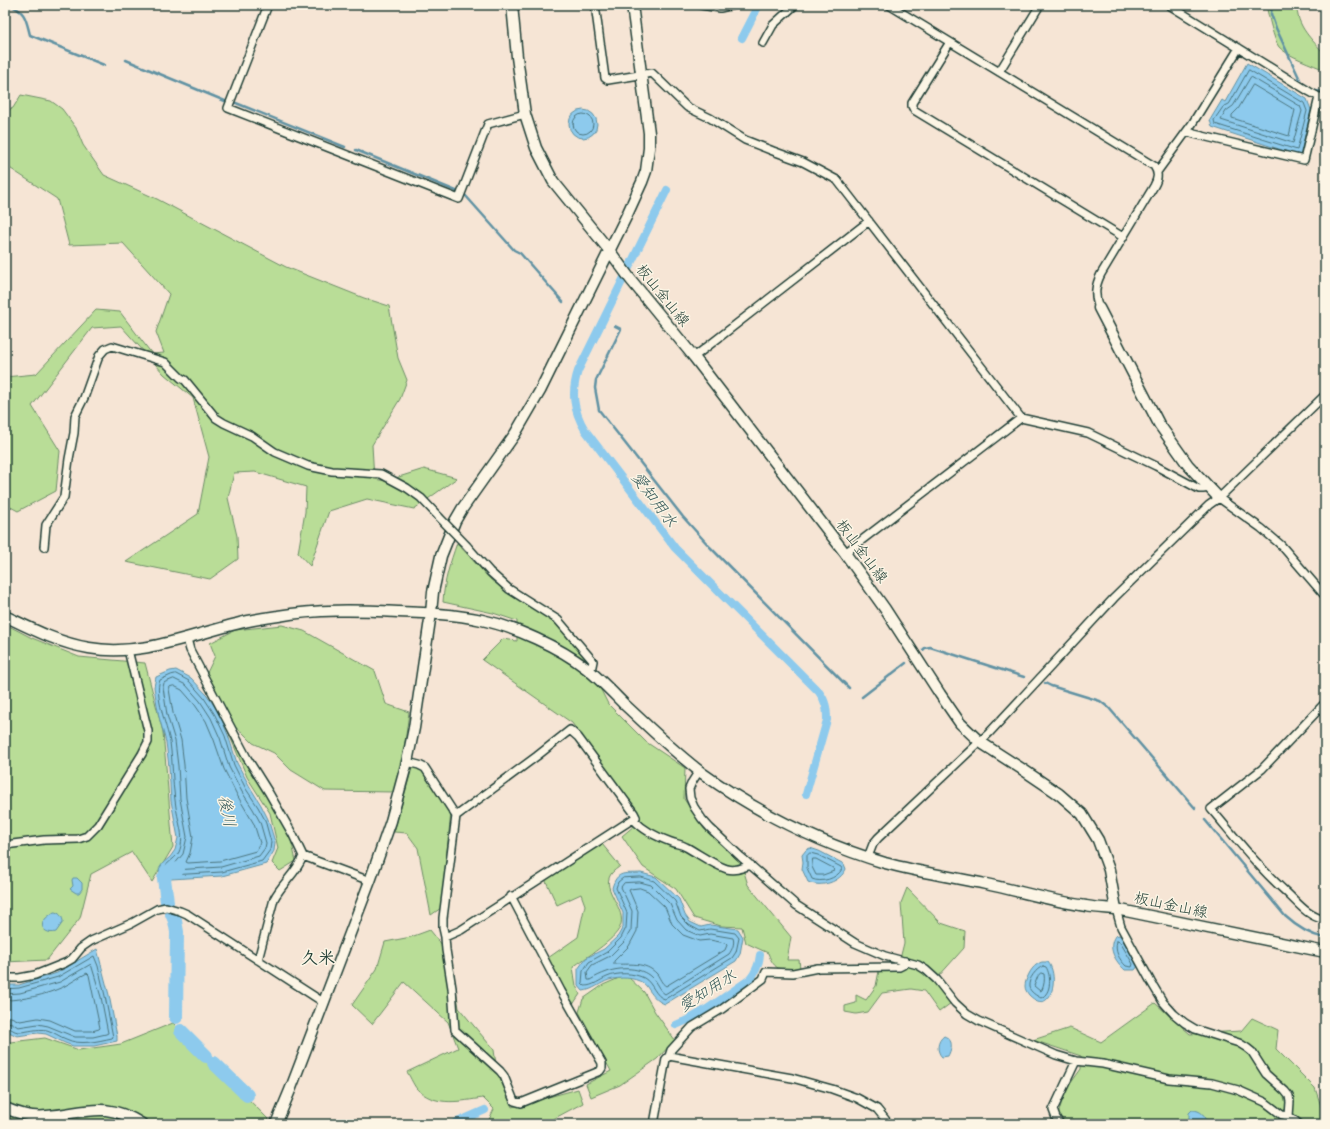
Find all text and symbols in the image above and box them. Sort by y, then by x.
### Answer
street label: 板山金山線 [631,261,693,331]
water label: 愛知用水 [625,469,680,532]
street label: 板山金山線 [831,516,891,588]
water label: 後川 [212,794,238,829]
street label: 板山金山線 [1132,889,1209,924]
district label: 久米 [301,949,335,970]
water label: 愛知用水 [676,967,741,1018]

